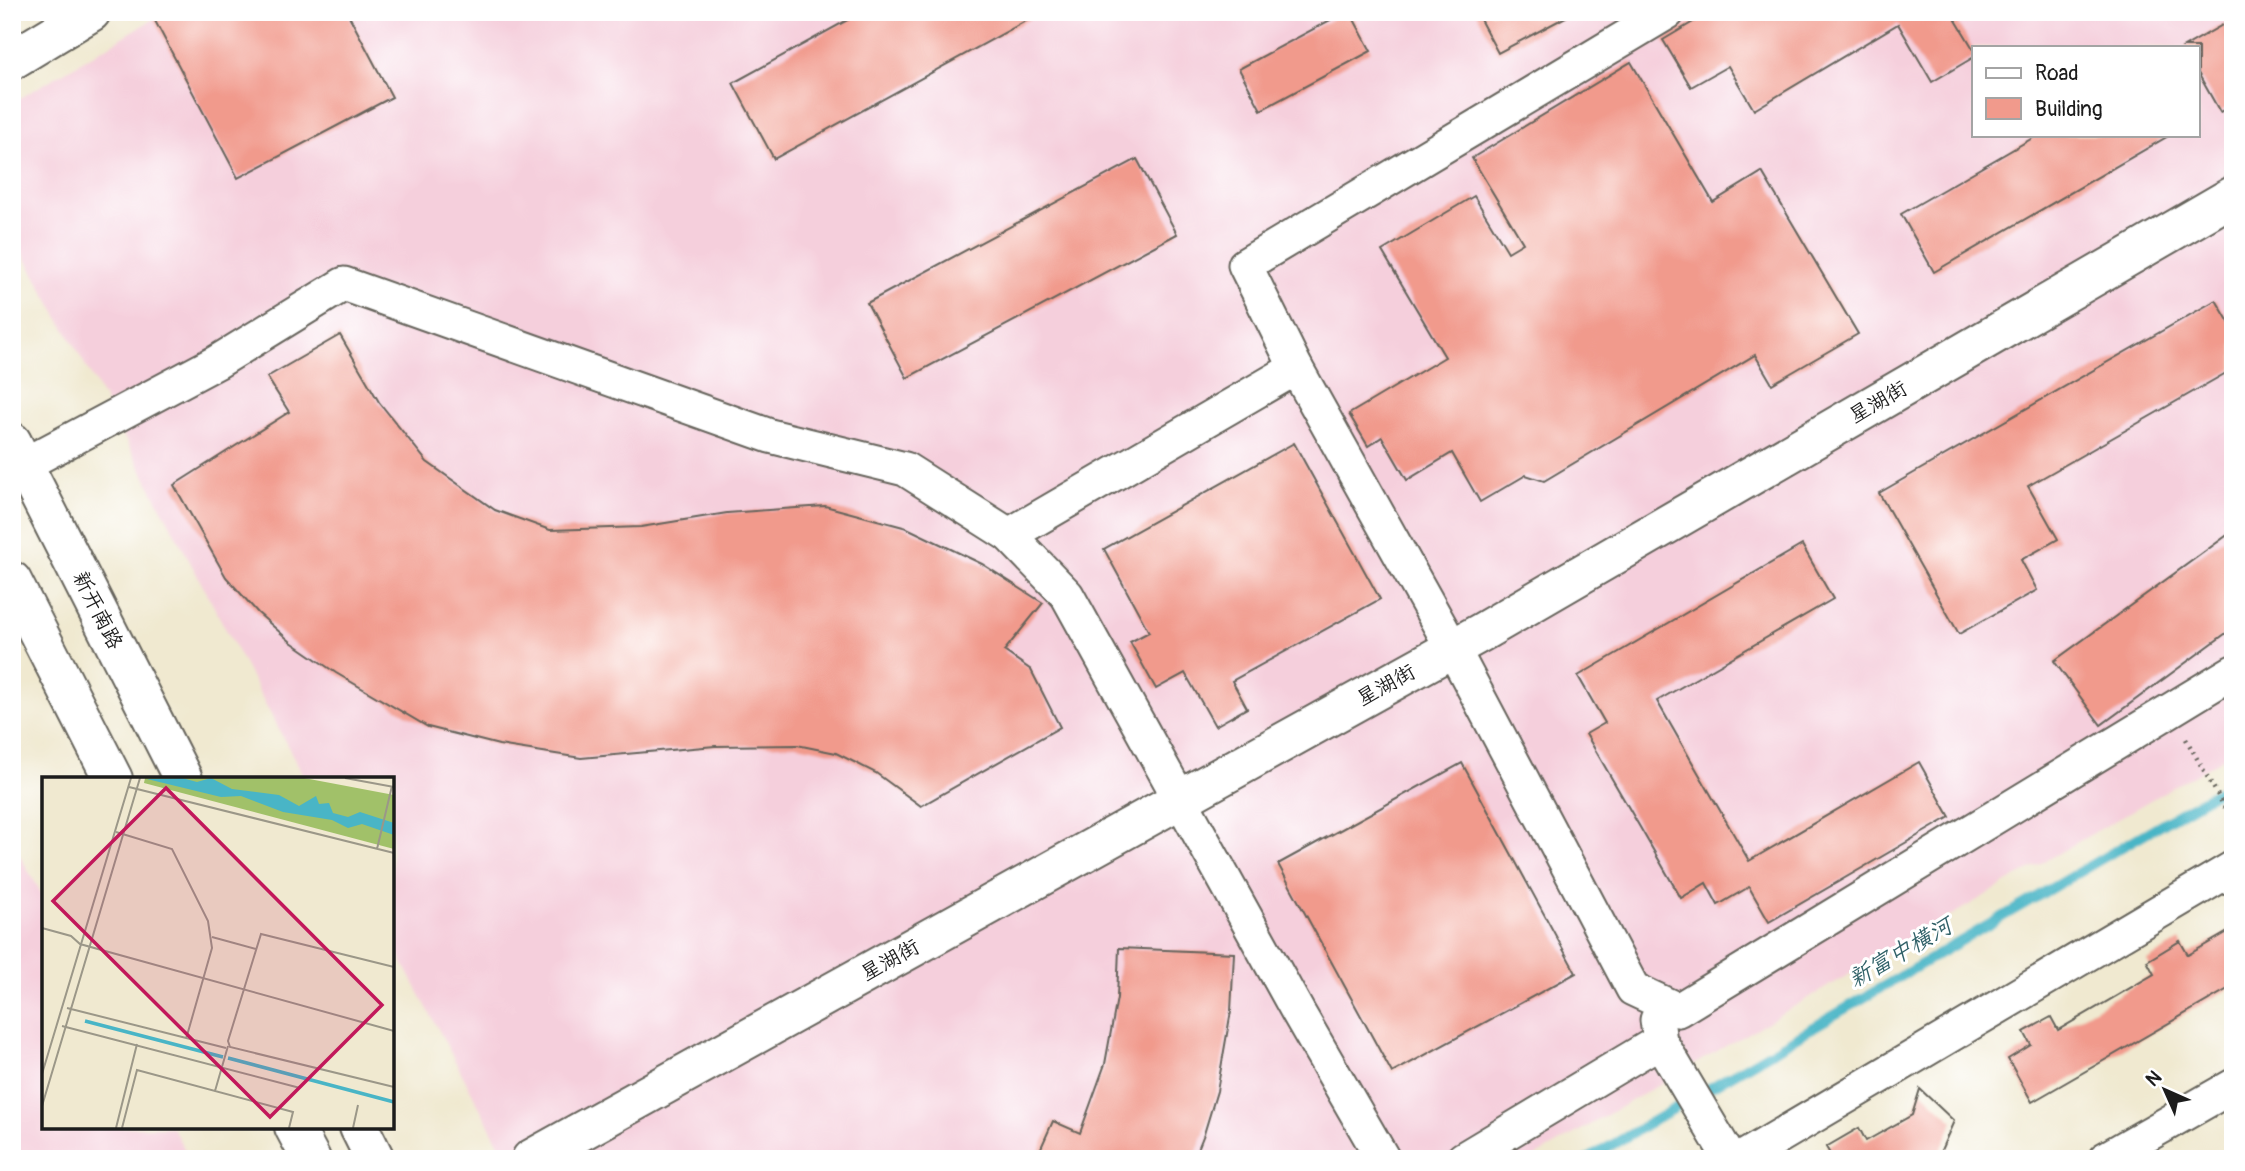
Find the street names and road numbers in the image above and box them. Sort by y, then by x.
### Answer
street label: 星湖街 [1844,375,1912,430]
street label: 新开南路 [66,567,129,654]
street label: 星湖街 [1352,658,1420,713]
street label: 星湖街 [856,933,924,988]

